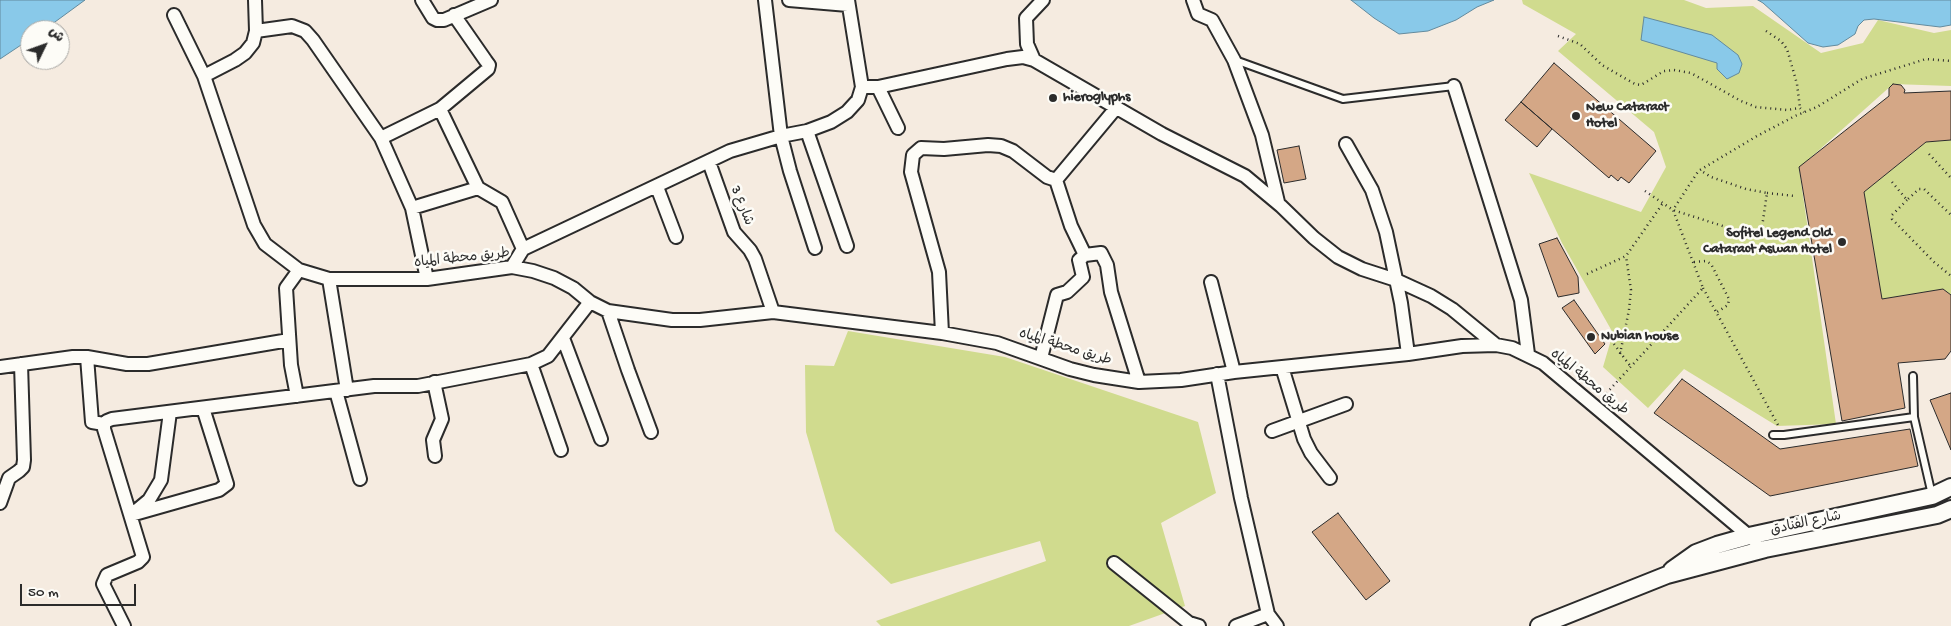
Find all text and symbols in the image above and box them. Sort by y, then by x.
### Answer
north arrow [20,20,70,70]
text: ش [44,24,67,47]
place label: hieroglyphs [1063,90,1131,106]
marker: hieroglyphs [1047,92,1059,104]
place label: New Cataract Hotel [1586,100,1669,132]
marker: New Cataract Hotel [1570,110,1582,122]
street label: شارع 3 [726,184,756,228]
place label: Sofitel Legend Old Cataract Aswan Hotel [1703,226,1832,258]
marker: Sofitel Legend Old Cataract Aswan Hotel [1836,236,1848,248]
street label: طريق محطة المياه [413,246,511,272]
street label: طريق محطة المياه [1017,326,1113,370]
place label: Nubian house [1601,329,1679,345]
marker: Nubian house [1585,331,1597,343]
street label: طريق محطة المياه [1546,346,1632,420]
street label: شارع الفنادق [1769,508,1843,540]
scale bar [22,574,139,606]
text: 50 m [28,584,59,602]

